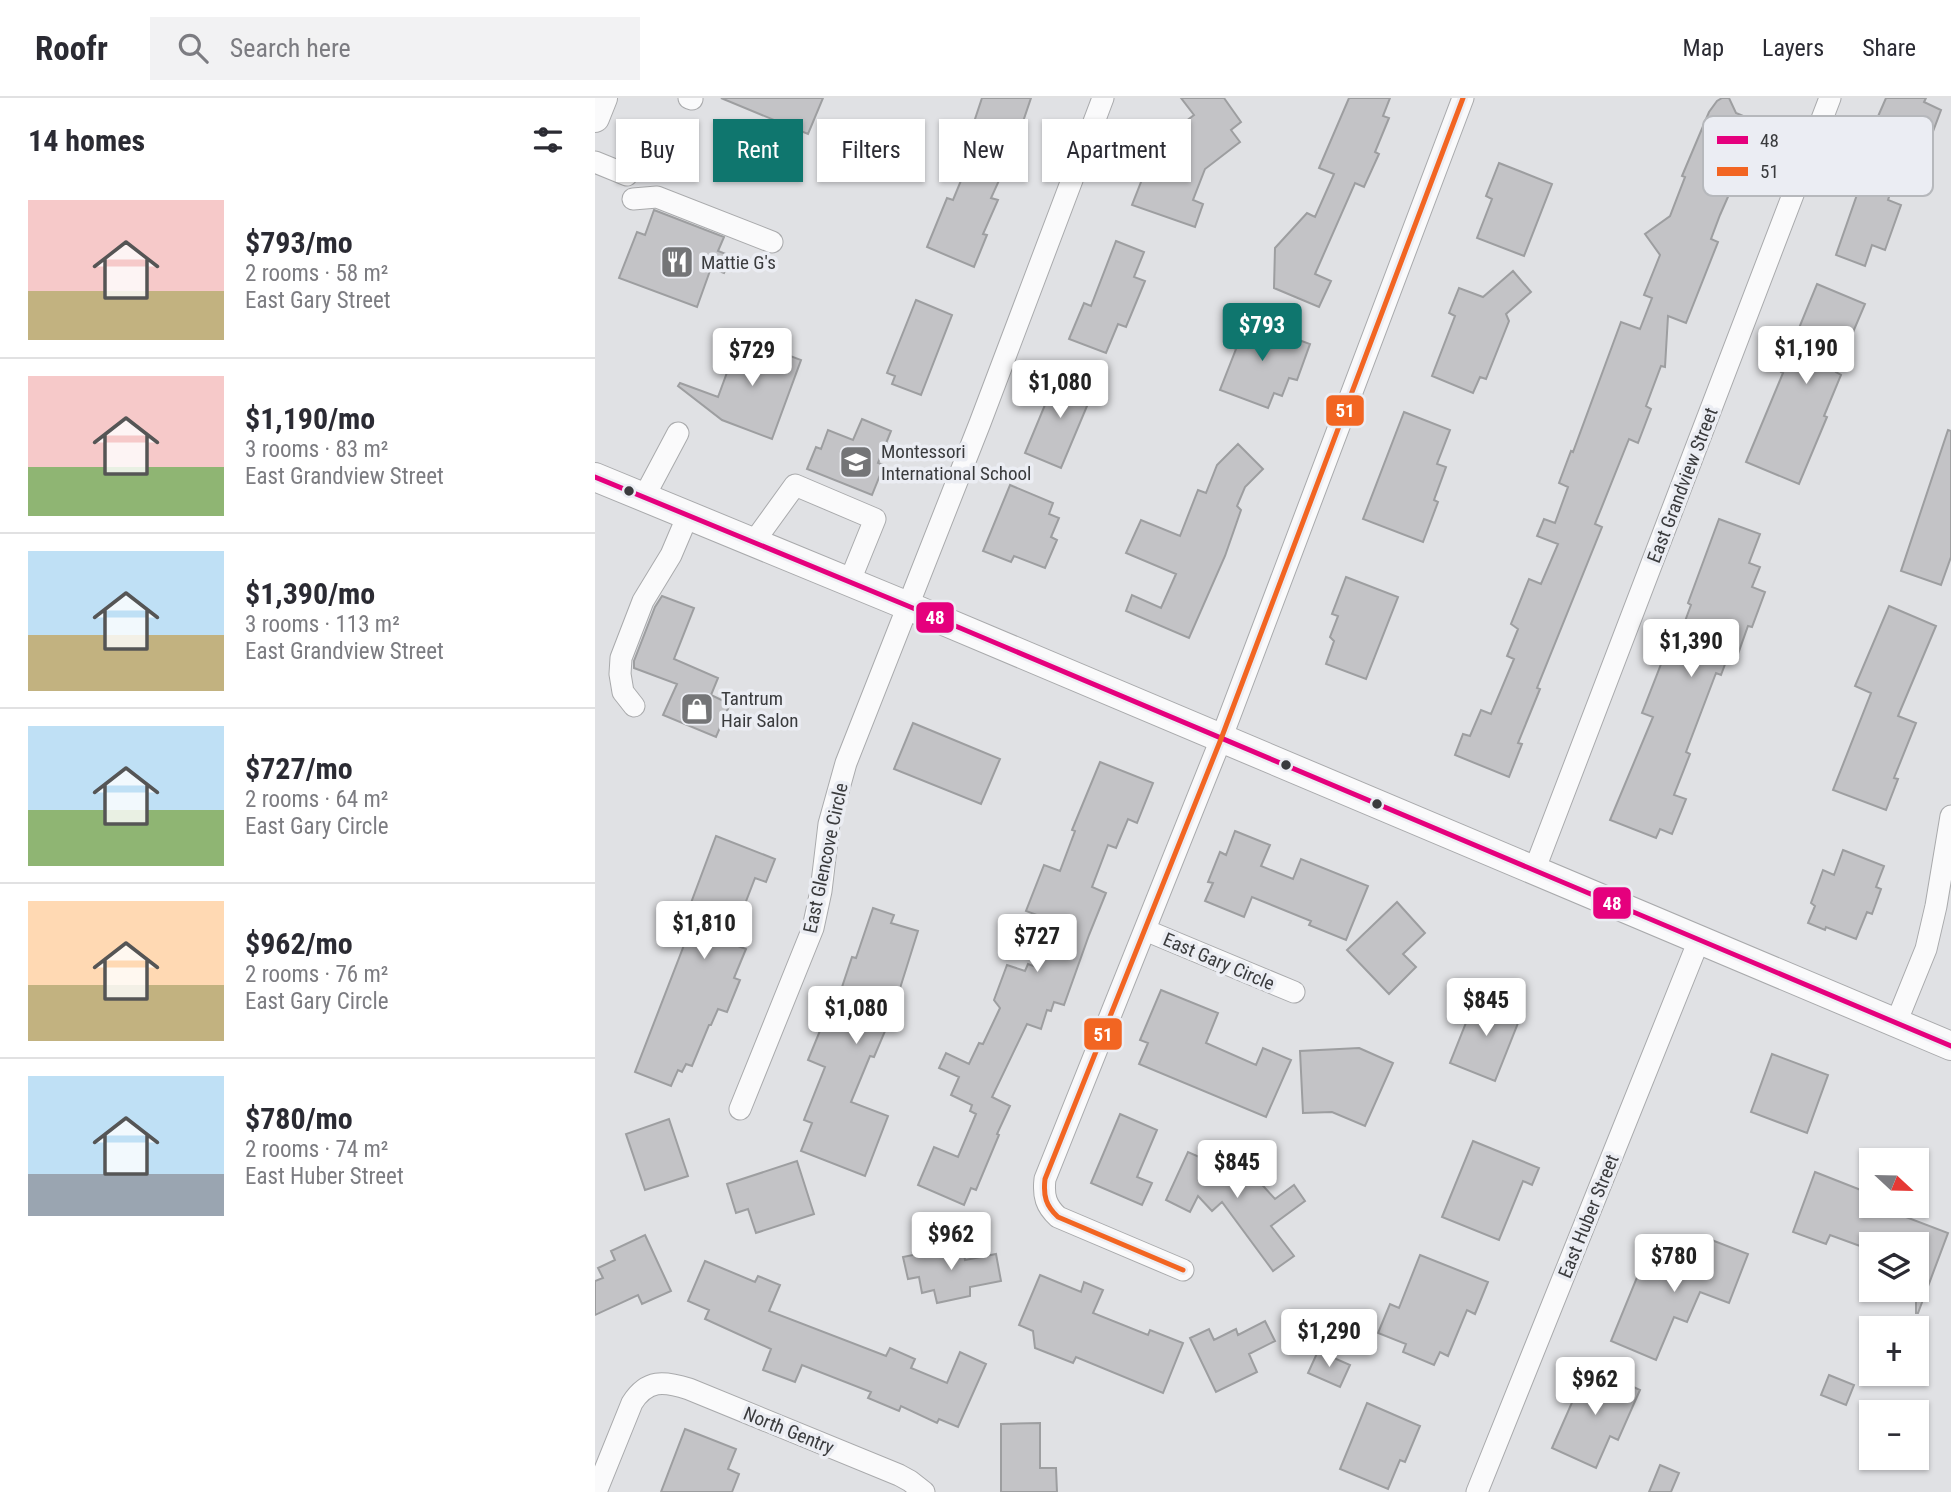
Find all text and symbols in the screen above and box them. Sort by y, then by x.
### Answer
search box [150,17,640,80]
text: Roofr [35,29,108,68]
icon: search [174,29,212,67]
text: Search here [230,33,351,63]
text: Map [1683,34,1724,62]
text: Layers [1762,34,1824,62]
text: Share [1862,34,1916,62]
legend [1703,116,1933,196]
chip: Buy [616,119,699,182]
chip: Rent [713,119,803,182]
chip: Filters [817,119,925,182]
chip: New [939,119,1028,182]
chip: Apartment [1042,119,1191,182]
icon: filters [529,121,567,159]
text: 14 homes [28,123,145,158]
text: 48 [1760,129,1779,152]
text: 51 [1760,160,1779,183]
text: $793/mo [245,225,353,260]
icon: home [84,228,168,312]
restaurant icon: Mattie G's [658,243,696,281]
place label: Mattie G's [701,251,776,274]
text: 2 rooms · 58 m² [245,260,388,287]
text: East Gary Street [245,287,391,314]
pin: $793 [1221,303,1303,363]
text: $793 [1239,312,1285,339]
pin: $1,190 [1749,327,1863,386]
pin: $729 [711,328,793,388]
text: $1,190 [1774,335,1838,362]
text: $729 [729,337,775,364]
pin: $1,080 [1003,360,1117,420]
text: $1,080 [1028,369,1092,396]
line badge: 51 [1325,394,1365,427]
text: 51 [1335,399,1355,422]
text: $1,190/mo [245,401,375,436]
icon: home [84,404,168,488]
street label: East Grandview Street [1642,404,1723,566]
text: 3 rooms · 83 m² [245,436,388,463]
place label: Montessori International School [881,440,1031,485]
school or university icon: Montessori International School [837,443,875,481]
text: East Grandview Street [245,463,444,490]
unlabelled marker [622,484,636,498]
text: $1,390/mo [245,576,375,611]
icon: home [84,579,168,663]
line badge: 48 [915,601,955,634]
text: 48 [925,606,945,629]
text: 3 rooms · 113 m² [245,611,400,638]
pin: $1,390 [1634,620,1748,679]
text: $1,390 [1659,628,1723,655]
text: East Grandview Street [245,638,444,665]
place label: Tantrum Hair Salon [721,687,798,732]
shop icon: Tantrum Hair Salon [678,690,716,728]
text: $727/mo [245,751,353,786]
icon: home [84,754,168,838]
unlabelled marker [1279,758,1293,772]
street label: East Glencove Circle [798,781,853,935]
text: 2 rooms · 64 m² [245,786,388,813]
unlabelled marker [1370,797,1384,811]
text: East Gary Circle [245,813,389,840]
line badge: 48 [1592,886,1632,920]
text: 48 [1602,892,1622,915]
pin: $1,810 [647,902,761,961]
text: $1,810 [672,910,736,937]
pin: $727 [996,914,1078,974]
text: $727 [1014,923,1060,950]
text: $962/mo [245,926,353,961]
street label: East Gary Circle [1160,928,1278,995]
icon: home [84,929,168,1013]
text: 2 rooms · 76 m² [245,961,388,988]
pin: $845 [1445,978,1527,1038]
pin: $1,080 [799,986,913,1046]
text: $845 [1463,987,1509,1014]
text: East Gary Circle [245,988,389,1015]
text: $1,080 [824,995,888,1022]
line badge: 51 [1083,1017,1123,1051]
text: 51 [1093,1023,1113,1046]
text: $780/mo [245,1101,353,1136]
icon: home [84,1104,168,1188]
text: 2 rooms · 74 m² [245,1136,388,1163]
pin: $845 [1196,1140,1278,1200]
north arrow [1859,1148,1929,1218]
map controls [1859,1148,1929,1470]
text: $845 [1214,1149,1260,1176]
street label: East Huber Street [1553,1151,1624,1281]
text: East Huber Street [245,1163,404,1190]
pin: $962 [910,1212,992,1272]
text: $962 [928,1221,974,1248]
button: layers [1859,1232,1929,1302]
pin: $780 [1633,1234,1715,1294]
text: $780 [1651,1243,1697,1270]
pin: $1,290 [1272,1310,1386,1369]
button: + [1859,1316,1929,1386]
text: $1,290 [1297,1318,1361,1345]
pin: $962 [1554,1358,1636,1417]
text: $962 [1572,1366,1618,1393]
button: − [1859,1400,1929,1470]
street label: North Gentry [740,1402,837,1459]

